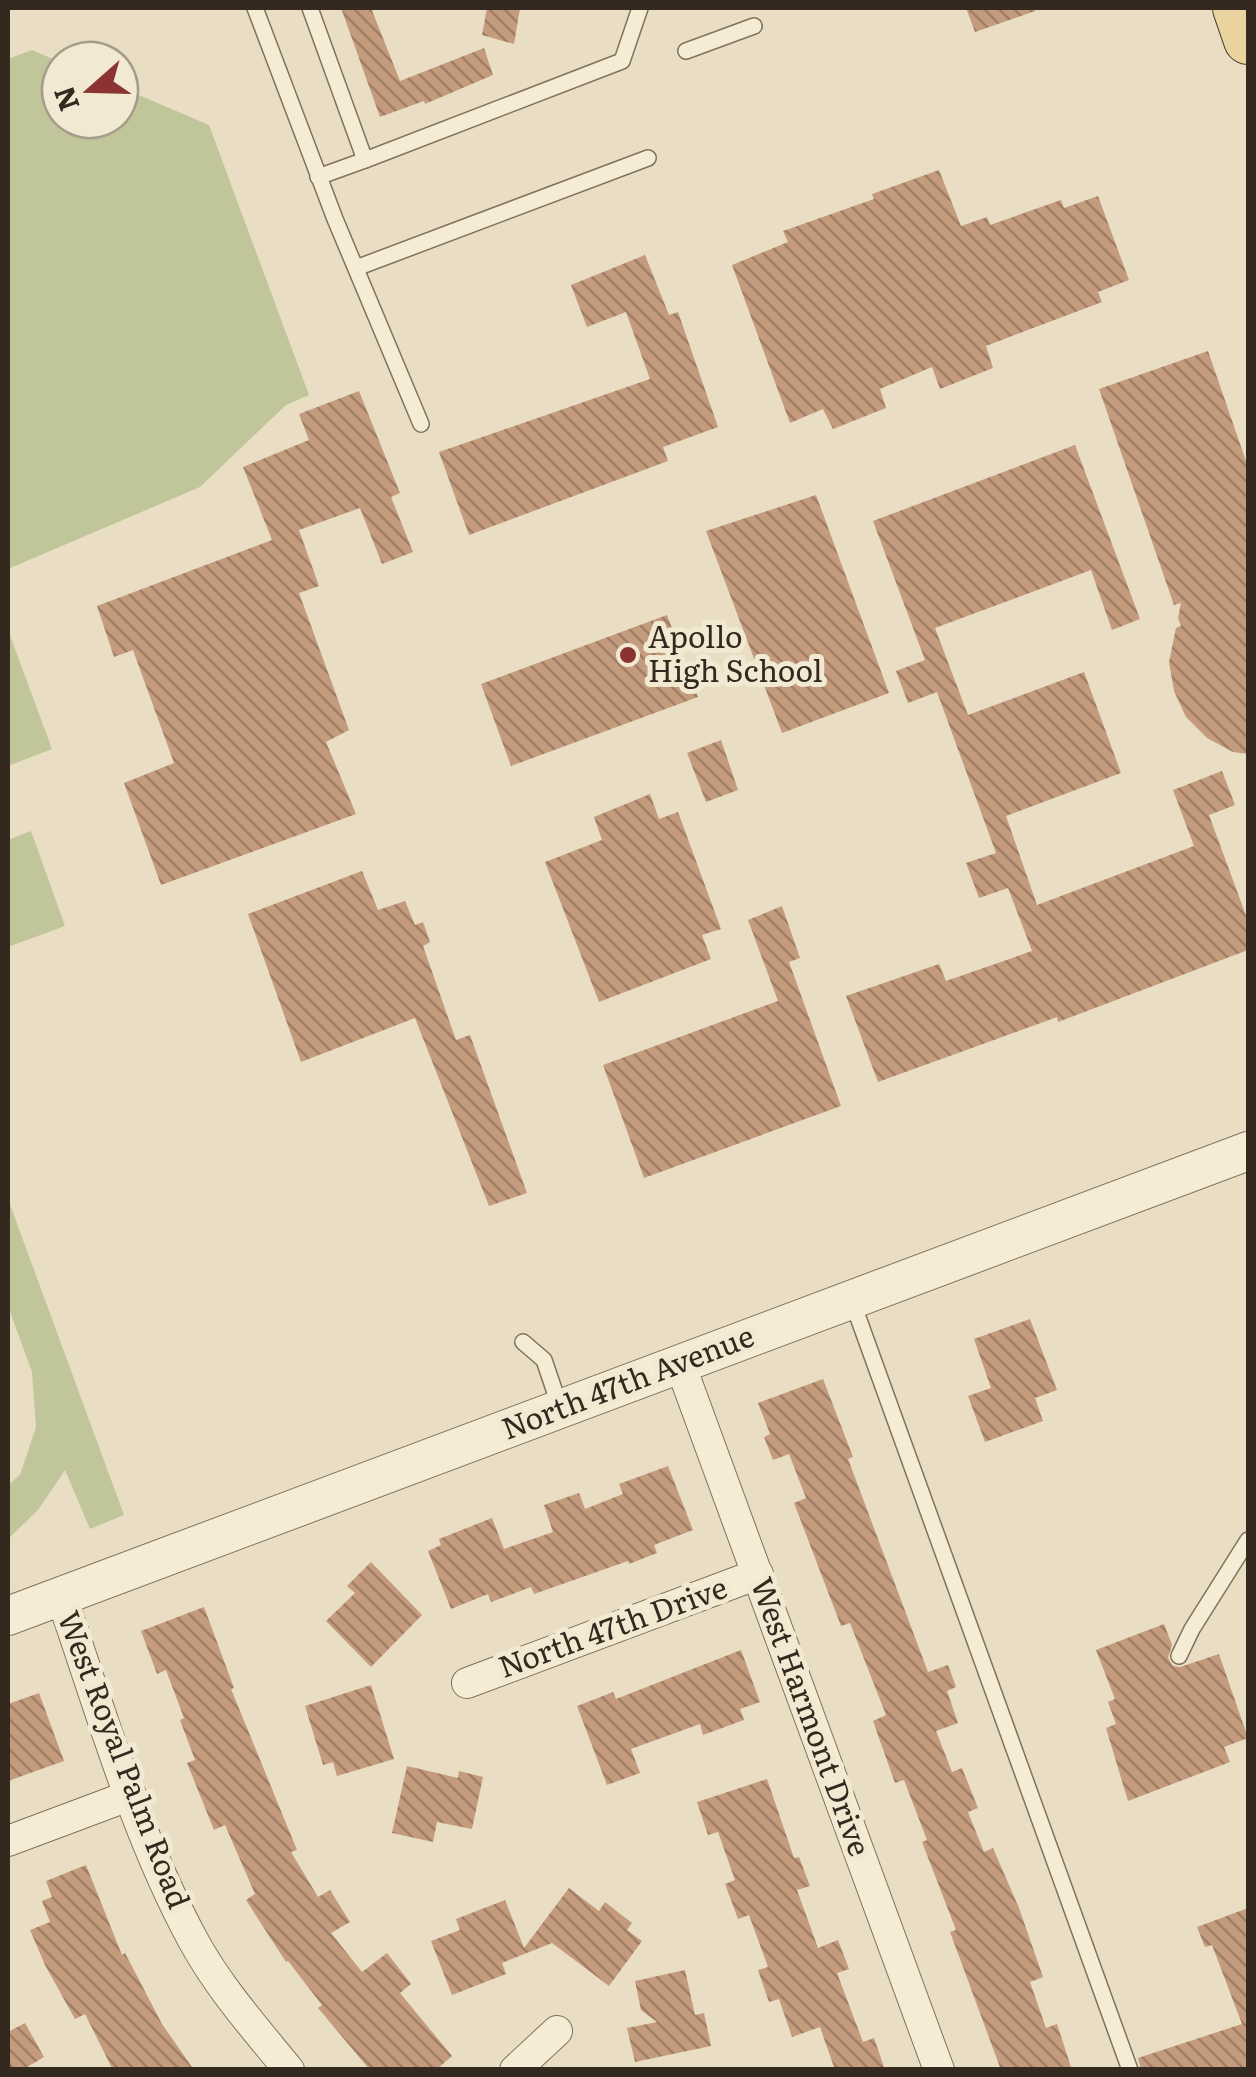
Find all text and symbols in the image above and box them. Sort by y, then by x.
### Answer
north arrow [40,40,140,140]
text: N [41,81,88,117]
place label: Apollo High School [648,613,823,691]
marker: Apollo High School [617,644,639,666]
street label: North 47th Avenue [494,1312,759,1449]
street label: North 47th Drive [491,1563,732,1687]
street label: West Harmont Drive [742,1570,884,1862]
street label: West Royal Palm Road [49,1604,203,1914]

